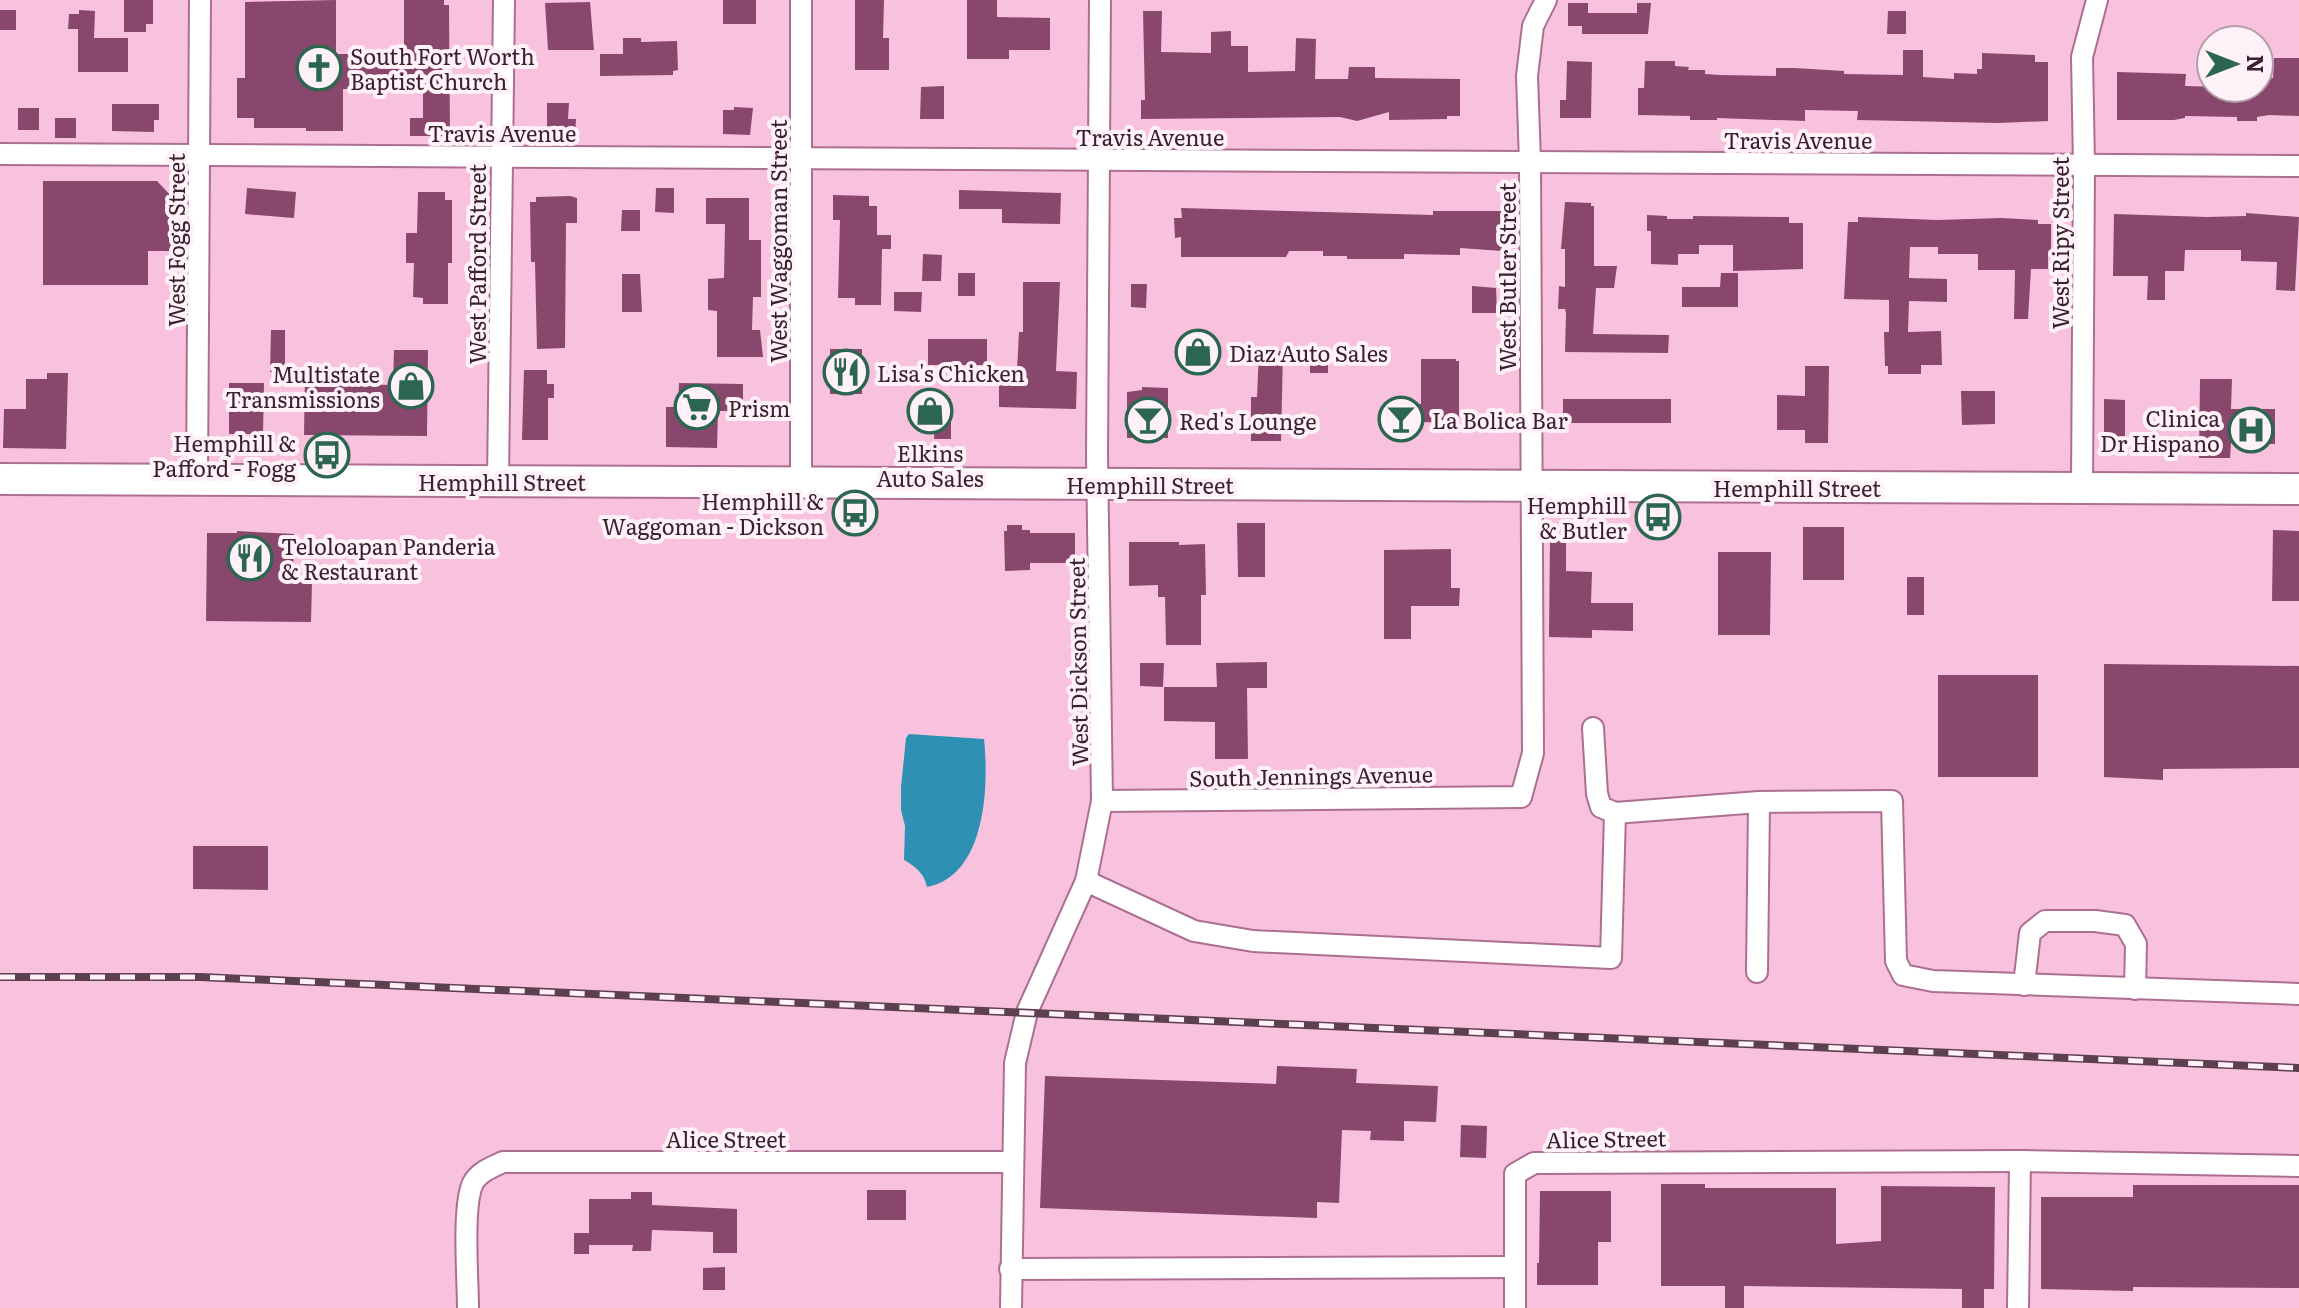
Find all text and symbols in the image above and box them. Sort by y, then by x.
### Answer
north arrow [2195,24,2275,104]
place label: South Fort Worth Baptist Church [350,39,535,97]
church icon: South Fort Worth Baptist Church [295,44,343,92]
text: N [2240,55,2273,73]
street label: Travis Avenue [427,116,577,149]
street label: West Waggoman Street [761,119,794,363]
street label: Travis Avenue [1075,120,1225,153]
street label: Travis Avenue [1723,123,1873,156]
street label: West Fogg Street [159,153,192,327]
street label: West Ripy Street [2043,157,2076,329]
street label: West Pafford Street [460,164,493,364]
street label: West Butler Street [1490,182,1523,371]
shop icon: Diaz Auto Sales [1174,328,1222,376]
place label: Diaz Auto Sales [1229,336,1388,369]
restaurant icon: Lisa's Chicken [822,348,870,396]
place label: Lisa's Chicken [877,356,1025,389]
place label: Multistate Transmissions [225,357,380,415]
shop icon: Multistate Transmissions [387,362,435,410]
supermarket icon: Prism [673,383,721,431]
shop icon: Elkins Auto Sales [906,387,954,435]
place label: Prism [728,391,790,424]
bar icon: La Bolica Bar [1377,395,1425,443]
bar icon: Red's Lounge [1124,396,1172,444]
place label: Clinica Dr Hispano [2100,401,2220,459]
place label: La Bolica Bar [1432,403,1568,436]
place label: Red's Lounge [1179,404,1317,437]
hospital icon: Clinica Dr Hispano [2227,406,2275,454]
place label: Hemphill & Pafford - Fogg [152,426,297,484]
bus stop icon: Hemphill & Pafford - Fogg [303,431,351,479]
place label: Elkins Auto Sales [876,436,984,494]
street label: Hemphill Street [418,465,586,498]
street label: Hemphill Street [1066,468,1234,501]
street label: Hemphill Street [1713,471,1881,504]
place label: Hemphill & Waggoman - Dickson [602,484,824,542]
place label: Hemphill & Butler [1527,488,1628,546]
bus stop icon: Hemphill & Waggoman - Dickson [831,489,879,537]
bus stop icon: Hemphill & Butler [1634,493,1682,541]
place label: Teloloapan Panderia & Restaurant [281,529,496,587]
restaurant icon: Teloloapan Panderia & Restaurant [226,534,274,582]
street label: West Dickson Street [1059,557,1095,767]
street label: South Jennings Avenue [1189,756,1433,794]
street label: Alice Street [1545,1120,1667,1156]
street label: Alice Street [666,1122,786,1155]

